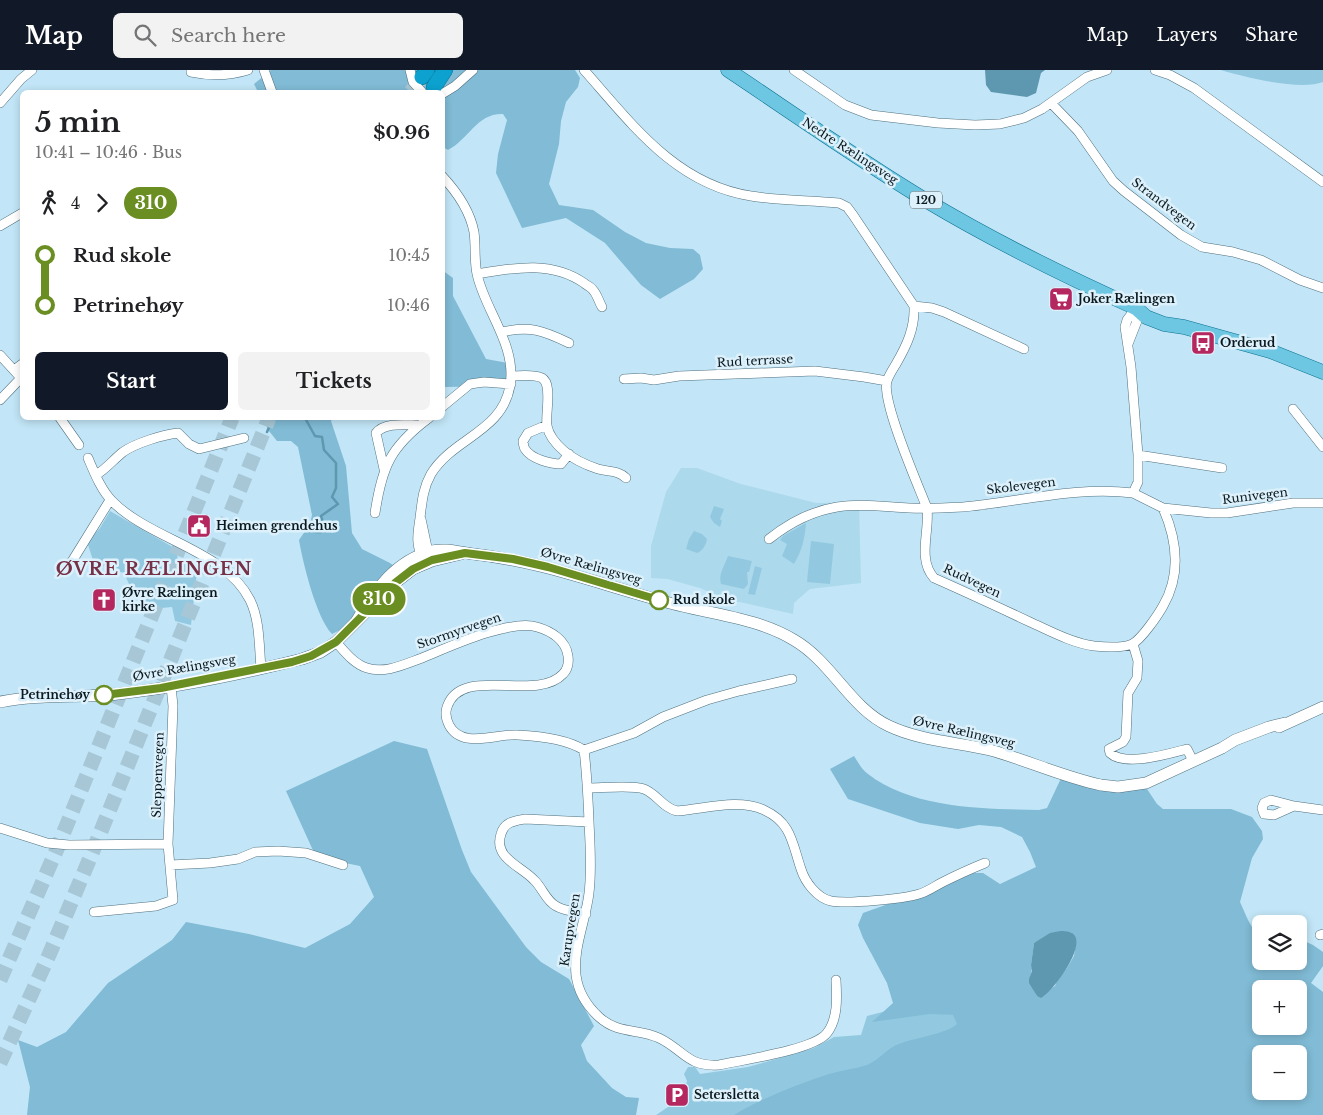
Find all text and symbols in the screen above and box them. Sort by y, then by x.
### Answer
search box [113,13,463,58]
text: Map [25,21,83,50]
icon: search [131,21,159,49]
text: Search here [171,24,286,47]
text: Map [1087,24,1128,46]
text: Layers [1156,24,1217,46]
text: Share [1245,24,1298,46]
text: 5 min [35,105,121,140]
street label: Nedre Rælingsveg [800,114,902,188]
text: $0.96 [373,121,430,144]
text: 10:41 – 10:46 · Bus [35,142,182,162]
street label: Strandvegen [1129,174,1200,233]
icon: walk [35,189,63,217]
icon: forward [88,189,116,217]
text: 310 [134,192,167,214]
road number: 120 [910,192,942,208]
text: 4 [71,193,80,213]
text: Rud skole [73,244,171,267]
text: 10:45 [388,245,430,265]
supermarket icon: Joker Rælingen [1048,286,1074,312]
place label: Joker Rælingen [1075,291,1175,306]
text: Petrinehøy [73,294,184,317]
text: 10:46 [387,295,430,315]
bus stop icon: Orderud [1190,330,1216,356]
place label: Orderud [1220,335,1276,350]
street label: Rud terrasse [716,351,794,370]
button: Start [35,352,228,410]
button: Tickets [238,352,430,410]
street label: Skolevegen [986,474,1056,497]
street label: Runivegen [1221,484,1289,507]
public building icon: Heimen grendehus [186,513,212,539]
place label: Heimen grendehus [216,518,338,533]
street label: Øvre Rælingsveg [539,544,644,587]
district label: ØVRE RÆLINGEN [56,558,252,580]
street label: Rudvegen [941,561,1003,600]
line badge: 310 [350,583,408,615]
place label: Øvre Rælingen kirke [122,585,218,614]
church icon: Øvre Rælingen kirke [91,587,117,613]
text: 310 [363,588,395,610]
marker: Rud skole [649,590,669,610]
place label: Rud skole [673,592,735,607]
street label: Stormyrvegen [415,609,503,652]
street label: Øvre Rælingsveg [131,651,237,684]
marker: Petrinehøy [94,685,114,705]
place label: Petrinehøy [20,687,90,702]
street label: Øvre Rælingsveg [912,712,1017,751]
street label: Sleppenvegen [149,732,166,818]
street label: Karupvegen [556,892,583,968]
map controls [1252,915,1307,1100]
button: layers [1252,915,1307,970]
button: + [1252,980,1307,1035]
button: − [1252,1045,1307,1100]
parking icon: Setersletta [664,1082,690,1108]
place label: Setersletta [694,1087,760,1102]

